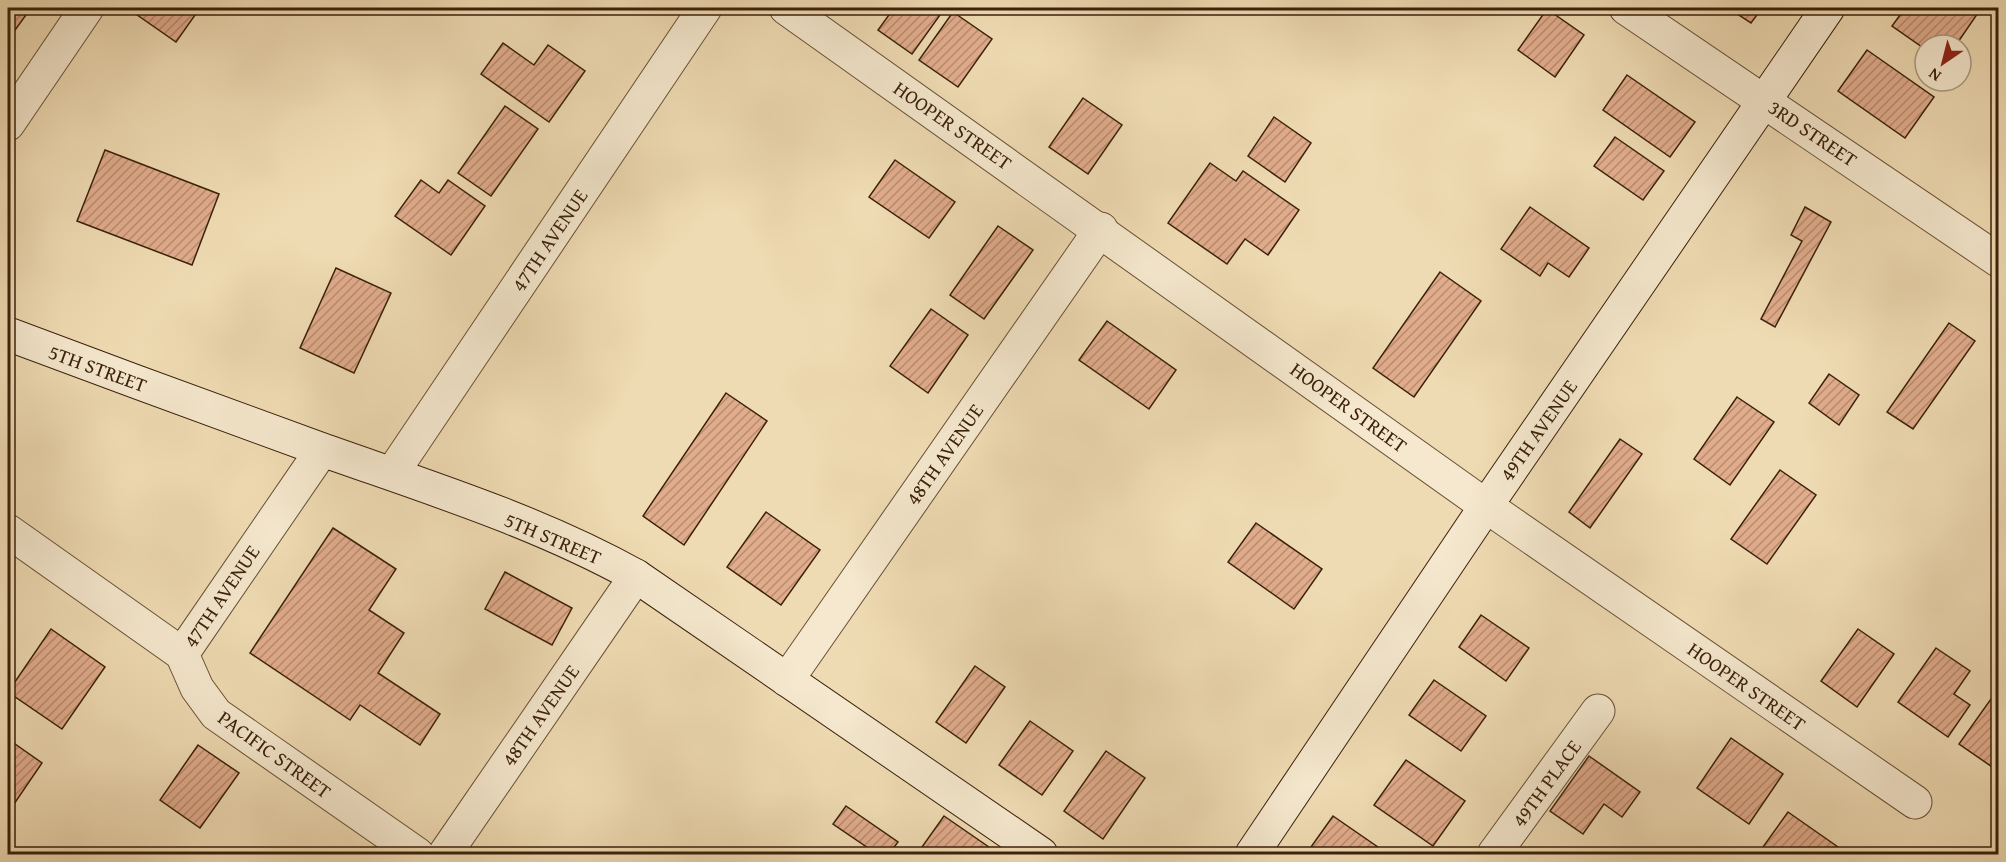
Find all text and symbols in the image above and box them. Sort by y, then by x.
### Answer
north arrow [1913,33,1973,93]
text: N [1923,62,1946,88]
street label: HOOPER STREET [888,73,1018,177]
street label: 3RD STREET [1763,93,1863,173]
street label: 47TH AVENUE [504,183,594,297]
street label: 5TH STREET [45,337,151,399]
street label: HOOPER STREET [1285,355,1413,459]
street label: 49TH AVENUE [1492,373,1584,487]
street label: 48TH AVENUE [898,397,990,511]
street label: 5TH STREET [500,505,606,571]
street label: 47TH AVENUE [176,539,266,653]
street label: HOOPER STREET [1682,634,1812,738]
street label: 48TH AVENUE [494,658,586,772]
street label: PACIFIC STREET [212,703,338,805]
street label: 49TH PLACE [1504,733,1588,833]

